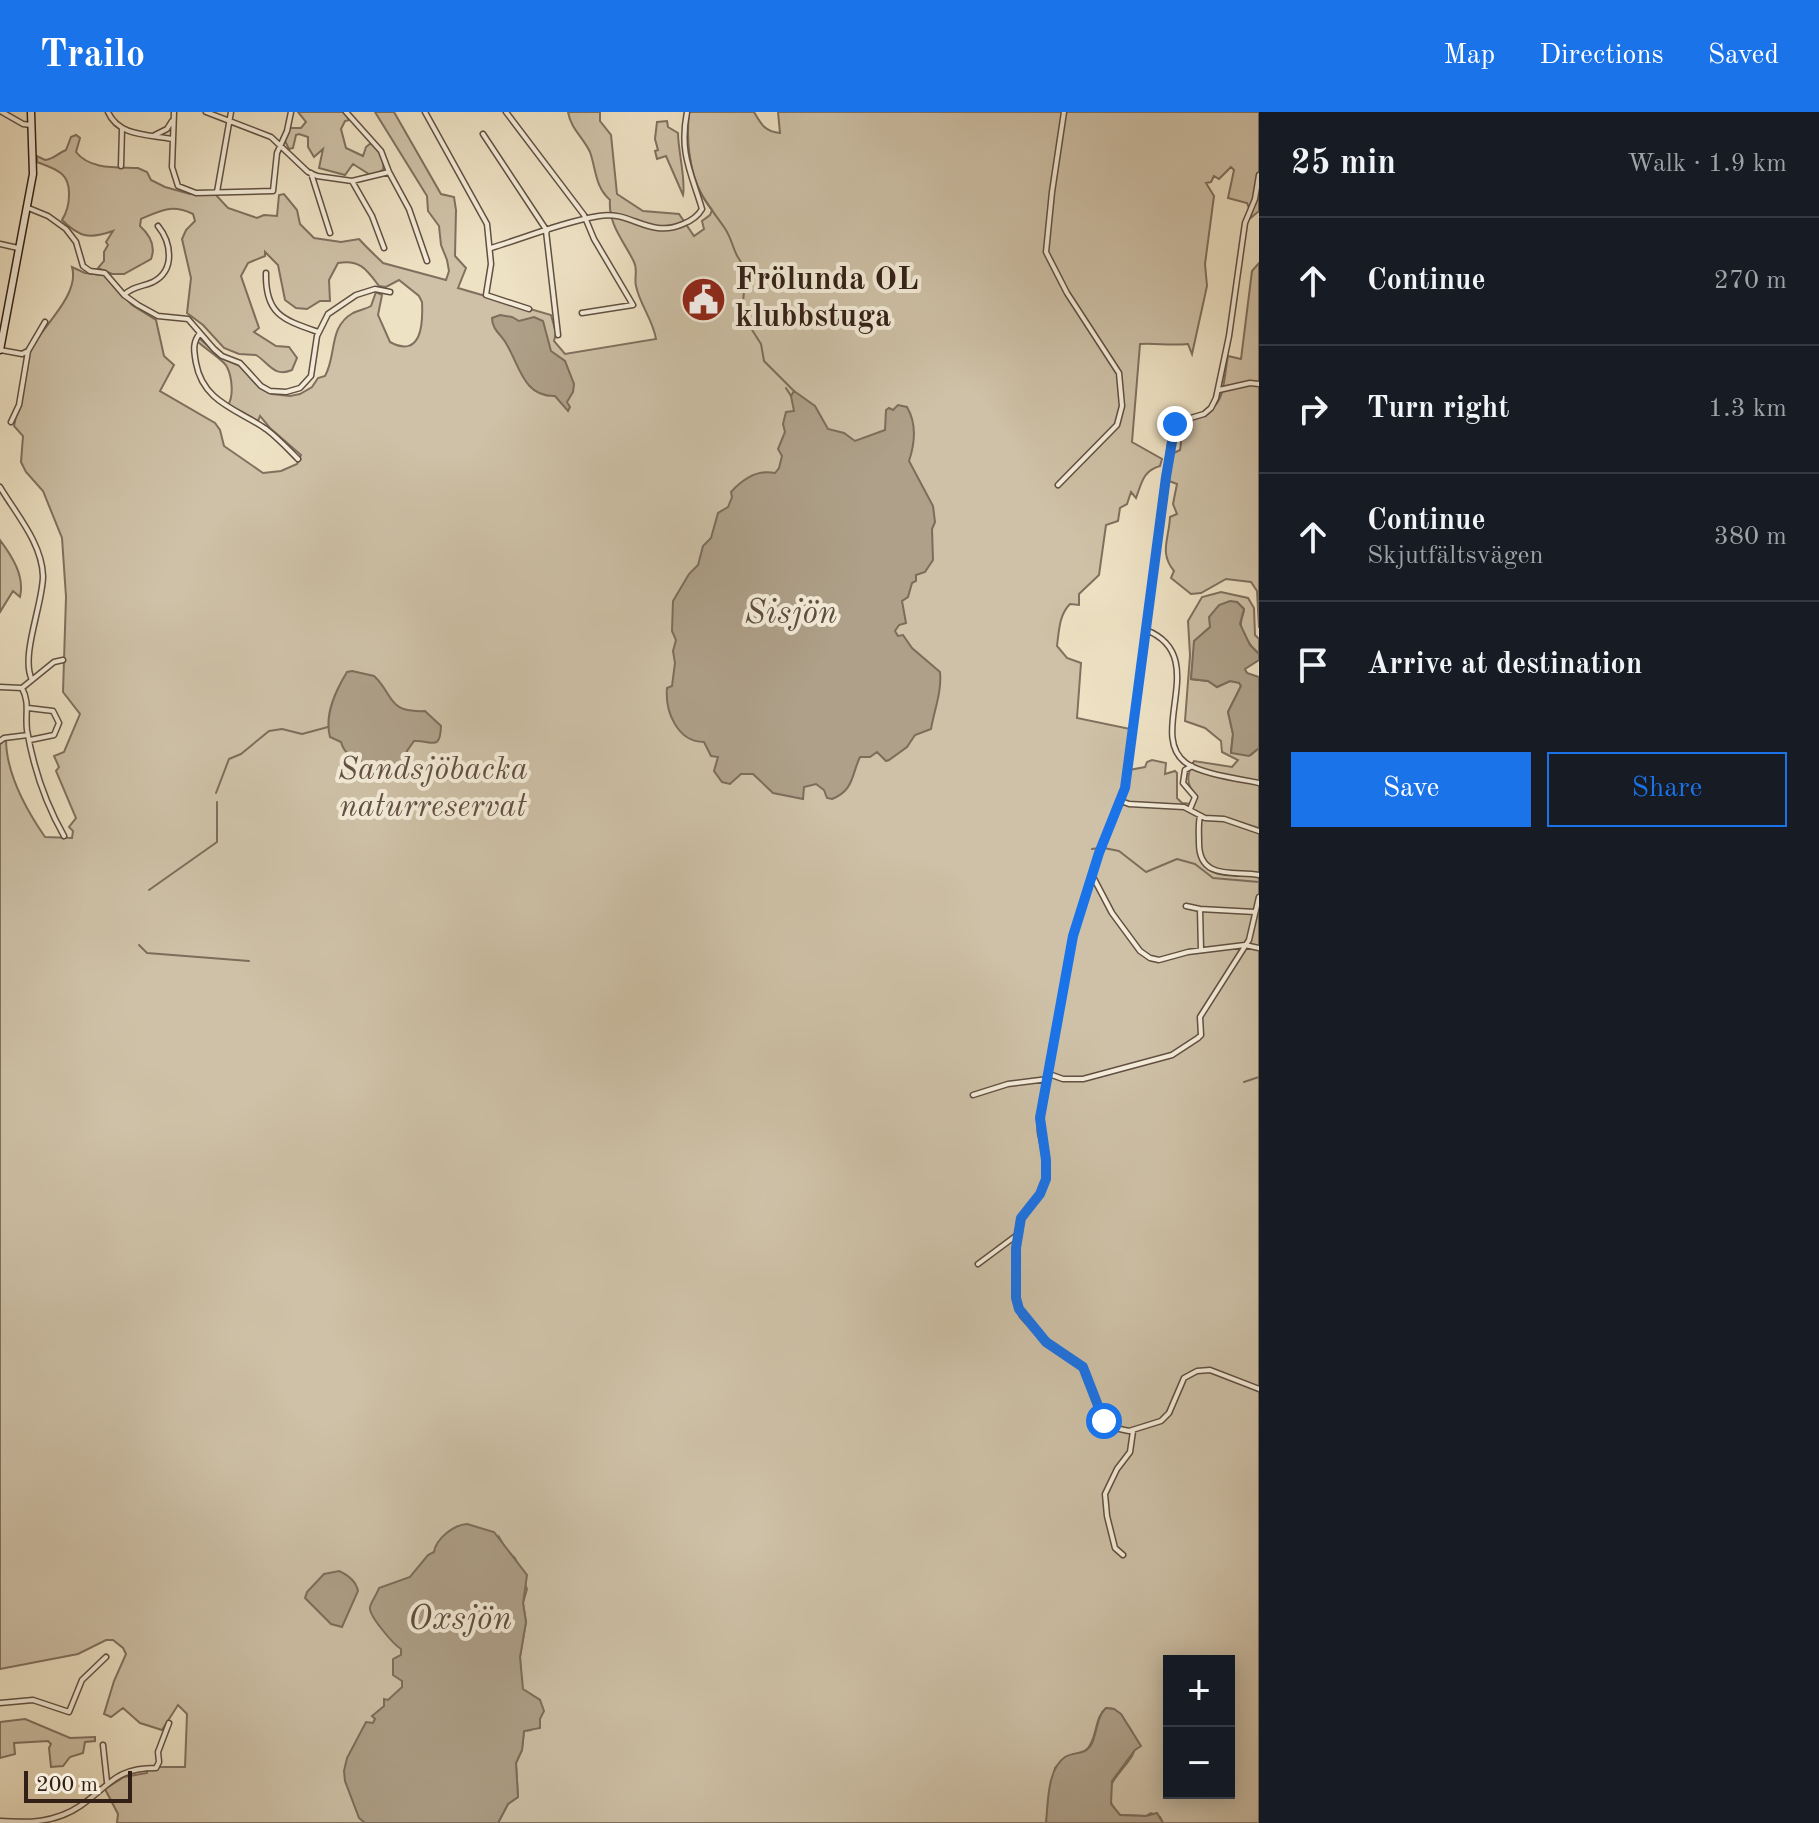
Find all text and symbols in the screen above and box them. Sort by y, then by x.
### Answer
text: Trailo [40,37,145,75]
text: Map [1443,42,1495,70]
text: Directions [1539,42,1664,70]
text: Saved [1708,42,1779,70]
text: 25 min [1291,147,1396,181]
text: Walk · 1.9 km [1627,151,1787,177]
icon: ahead [1291,259,1335,303]
place label: Frölunda OL klubbstuga [735,265,918,334]
text: Continue [1367,266,1486,296]
text: 270 m [1714,268,1787,294]
public building icon: Frölunda OL klubbstuga [680,275,728,323]
icon: right [1291,387,1335,431]
text: Turn right [1367,394,1509,424]
text: 1.3 km [1708,396,1787,422]
route end [1157,406,1193,442]
text: Continue [1367,506,1486,536]
icon: ahead [1291,515,1335,559]
text: 380 m [1714,524,1787,550]
text: Skjutfältsvägen [1367,543,1543,569]
water label: Sisjön [745,597,837,631]
icon: arrive [1291,643,1335,687]
text: Arrive at destination [1367,650,1642,680]
button: Save [1291,752,1531,827]
button: Share [1547,752,1787,827]
park label: Sandsjöbacka naturreservat [338,755,528,824]
route start [1086,1403,1122,1439]
water label: Oxsjön [408,1603,512,1637]
map controls [1163,1655,1235,1799]
button: + [1163,1655,1235,1727]
button: − [1163,1727,1235,1799]
scale bar [24,1767,132,1803]
text: 200 m [36,1774,98,1796]

